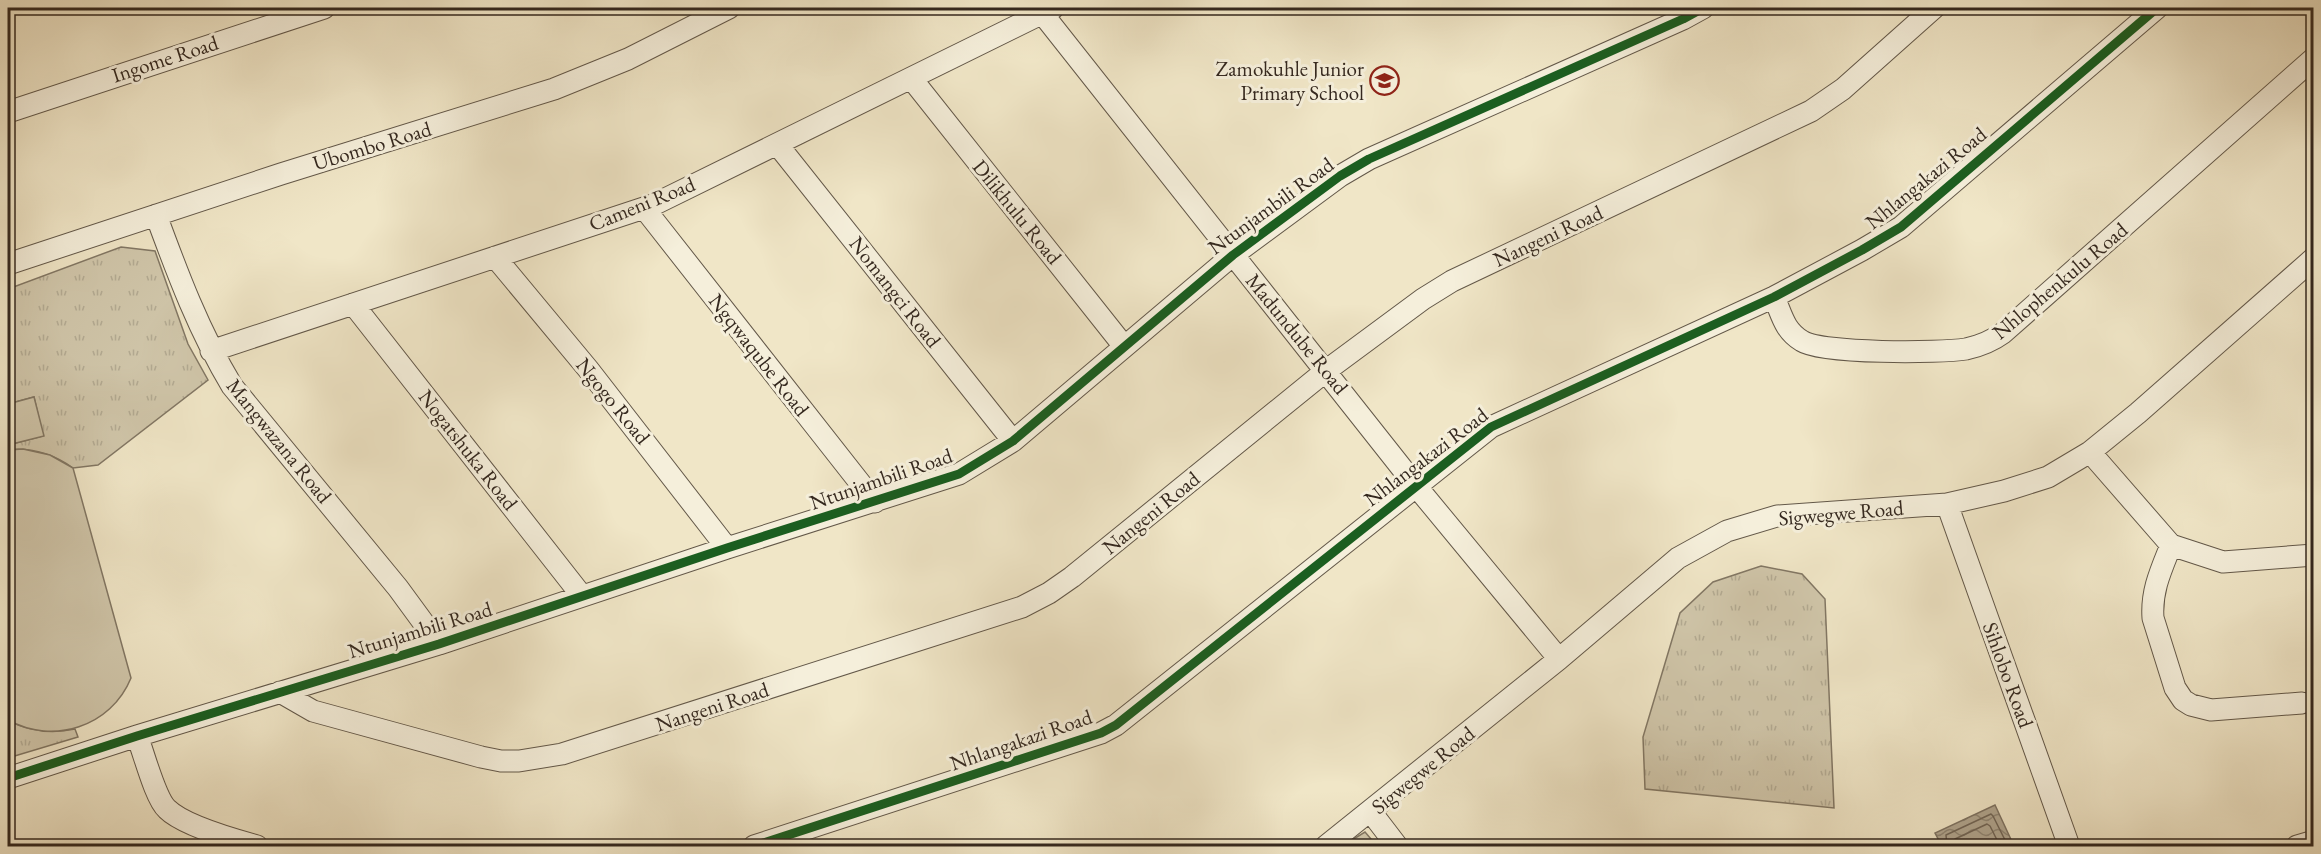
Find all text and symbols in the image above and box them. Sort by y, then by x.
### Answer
street label: Ingome Road [108,29,222,88]
place label: Zamokuhle Junior Primary School [1216,55,1364,106]
school or university icon: Zamokuhle Junior Primary School [1369,65,1401,97]
street label: Ubombo Road [309,115,435,176]
street label: Nhlangakazi Road [1859,120,1992,235]
street label: Ntunjambili Road [1202,151,1339,260]
street label: Dilikhulu Road [967,154,1068,270]
street label: Cameni Road [585,170,699,237]
street label: Nangeni Road [1489,198,1607,273]
street label: Nhlophenkulu Road [1986,216,2133,345]
street label: Nomangci Road [844,231,947,353]
street label: Madundube Road [1240,267,1355,400]
street label: Ngqwaqube Road [703,288,816,422]
street label: Ngogo Road [570,352,657,450]
street label: Mangwazana Road [221,373,338,509]
street label: Nogatshuka Road [413,384,524,516]
street label: Nhlangakazi Road [1358,401,1493,512]
street label: Ntunjambili Road [806,441,956,516]
street label: Nangeni Road [1096,465,1205,560]
street label: Sigwegwe Road [1777,494,1905,531]
street label: Ntunjambili Road [345,595,495,664]
street label: Sihlobo Road [1977,618,2040,732]
street label: Nangeni Road [652,675,772,738]
street label: Nhlangakazi Road [946,702,1096,776]
street label: Sigwegwe Road [1365,719,1480,820]

